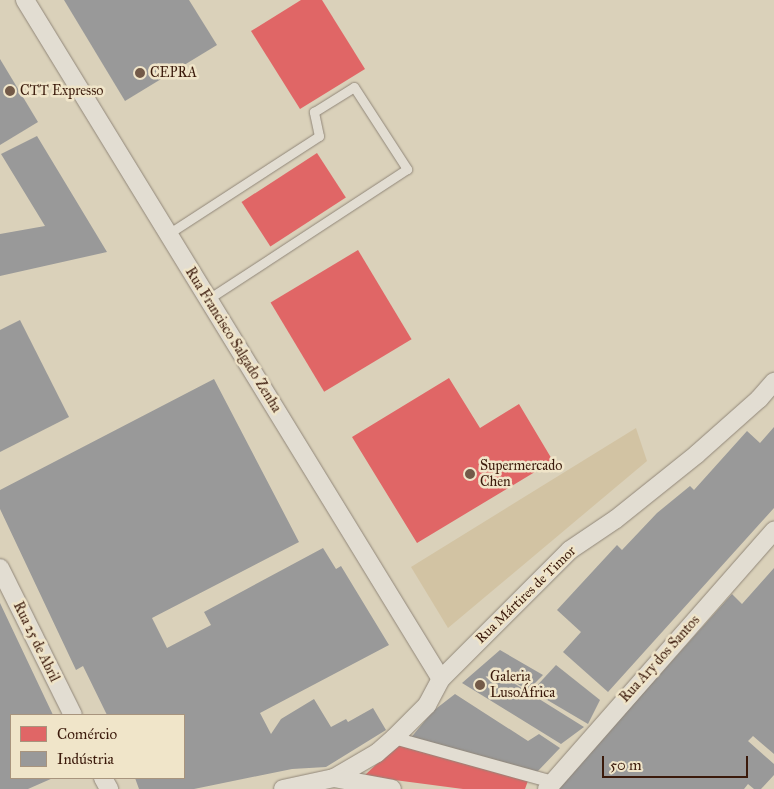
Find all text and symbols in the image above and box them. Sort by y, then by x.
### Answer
place label: CEPRA [150,65,197,81]
marker: CEPRA [134,67,146,79]
place label: CTT Expresso [20,83,103,99]
marker: CTT Expresso [4,85,16,97]
street label: Rua Francisco Salgado Zenha [181,264,285,416]
place label: Supermercado Chen [480,458,562,491]
marker: Supermercado Chen [464,468,476,480]
street label: Rua Mártires de Timor [472,543,580,647]
street label: Rua 25 de Abril [9,599,63,685]
street label: Rua Ary dos Santos [616,612,704,706]
place label: Galeria LusoÁfrica [490,669,555,702]
marker: Galeria LusoÁfrica [474,679,486,691]
legend [10,714,185,779]
text: Comércio [57,725,117,743]
scale bar [604,746,750,778]
text: Indústria [57,750,114,768]
text: 50 m [610,756,642,774]

